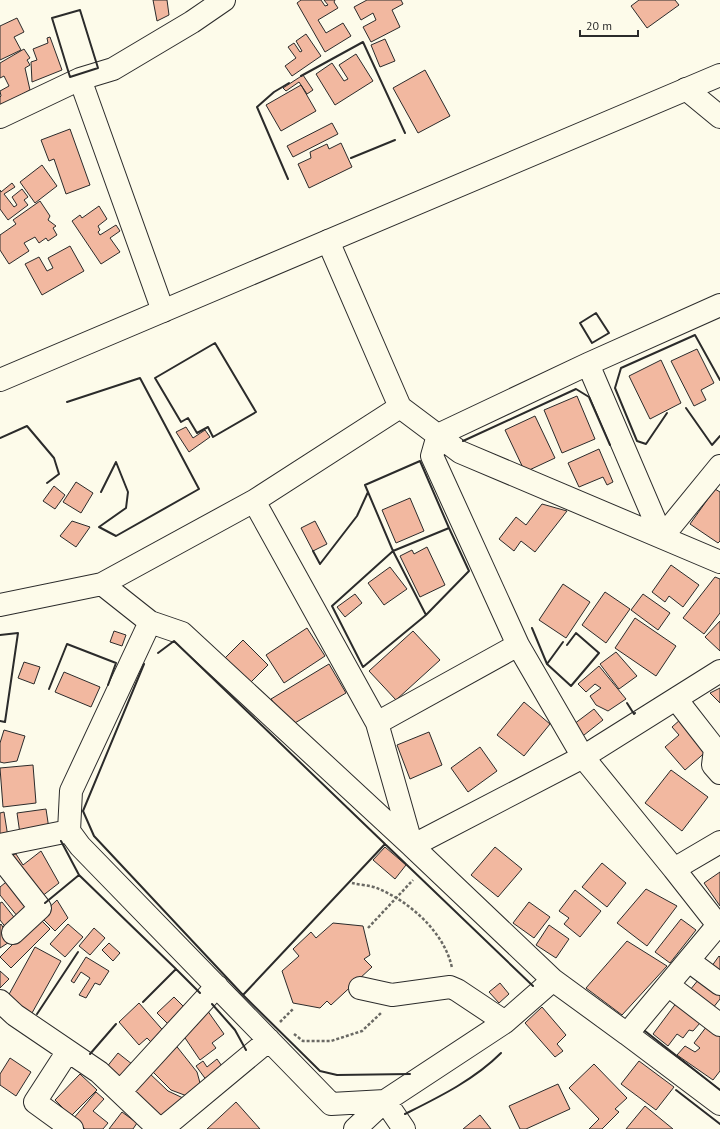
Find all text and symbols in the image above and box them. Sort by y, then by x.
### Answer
scale bar [580,12,638,38]
text: 20 m [586,18,612,33]

